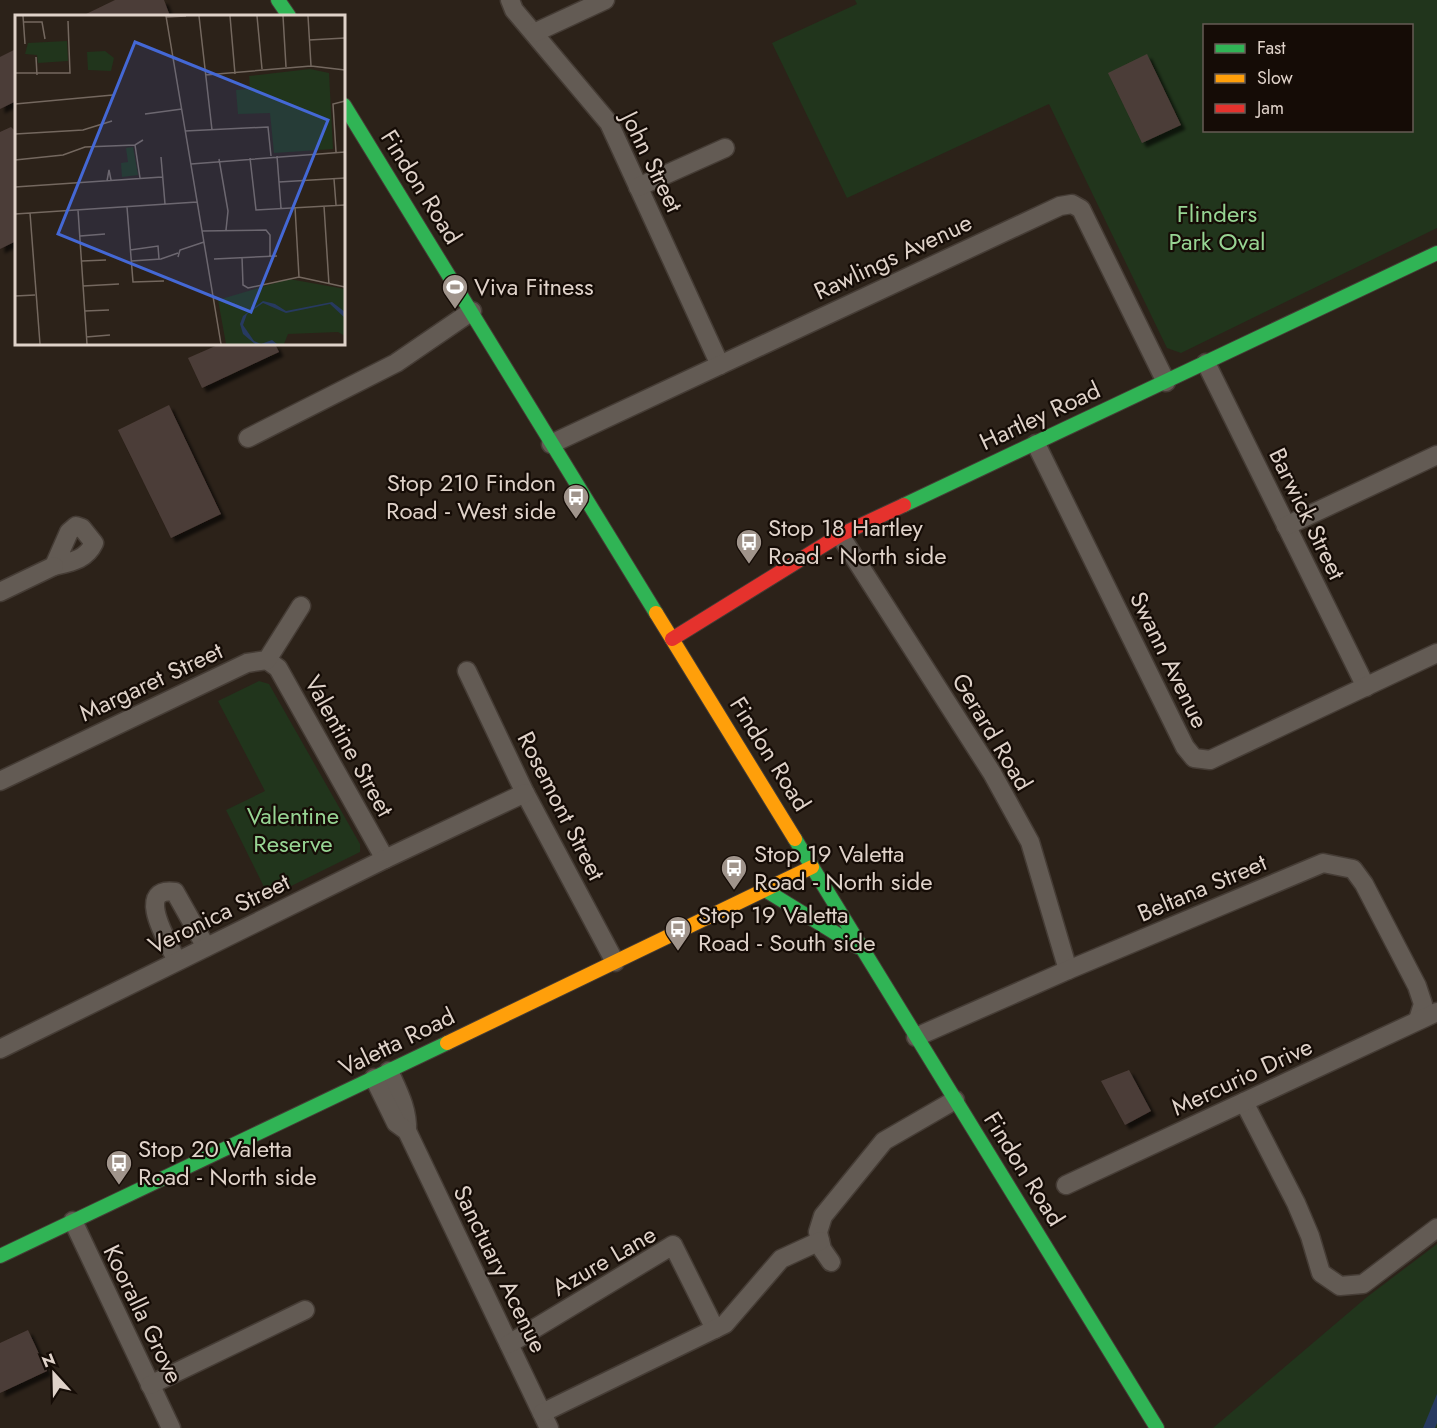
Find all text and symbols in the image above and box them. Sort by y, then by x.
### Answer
inset map [15,15,345,345]
legend [1203,24,1413,132]
text: Fast [1257,35,1286,61]
text: Slow [1257,65,1294,91]
text: Jam [1255,95,1284,121]
street label: John Street [612,103,692,218]
street label: Findon Road [372,123,470,251]
park label: Flinders Park Oval [1169,196,1265,259]
street label: Rawlings Avenue [808,205,978,309]
place label: Viva Fitness [474,269,594,304]
sports icon: Viva Fitness [440,272,470,310]
street label: Hartley Road [974,372,1106,459]
street label: Barwick Street [1260,442,1355,586]
place label: Stop 210 Findon Road - West side [386,465,556,528]
bus stop icon: Stop 210 Findon Road - West side [561,482,591,520]
place label: Stop 18 Hartley Road - North side [768,510,947,573]
bus stop icon: Stop 18 Hartley Road - North side [734,527,764,565]
street label: Swann Avenue [1121,586,1218,734]
street label: Margaret Street [73,633,228,730]
street label: Gerard Road [944,666,1041,797]
street label: Valentine Street [296,669,403,823]
street label: Findon Road [721,690,819,818]
street label: Rosemont Street [509,725,614,887]
park label: Valentine Reserve [247,798,339,861]
place label: Stop 19 Valetta Road - North side [754,836,933,899]
street label: Beltana Street [1132,845,1272,930]
bus stop icon: Stop 19 Valetta Road - North side [719,853,749,891]
street label: Veronica Street [142,864,296,963]
place label: Stop 19 Valetta Road - South side [698,897,876,960]
bus stop icon: Stop 19 Valetta Road - South side [663,914,693,952]
street label: Valetta Road [333,998,461,1085]
street label: Mercurio Drive [1166,1029,1318,1124]
street label: Findon Road [975,1105,1073,1233]
place label: Stop 20 Valetta Road - North side [138,1131,317,1194]
bus stop icon: Stop 20 Valetta Road - North side [104,1148,134,1186]
street label: Sanctuary Acenue [445,1179,556,1359]
street label: Azure Lane [545,1217,662,1305]
street label: Kooralla Grove [95,1239,192,1389]
north arrow [24,1344,84,1404]
text: N [38,1348,59,1374]

